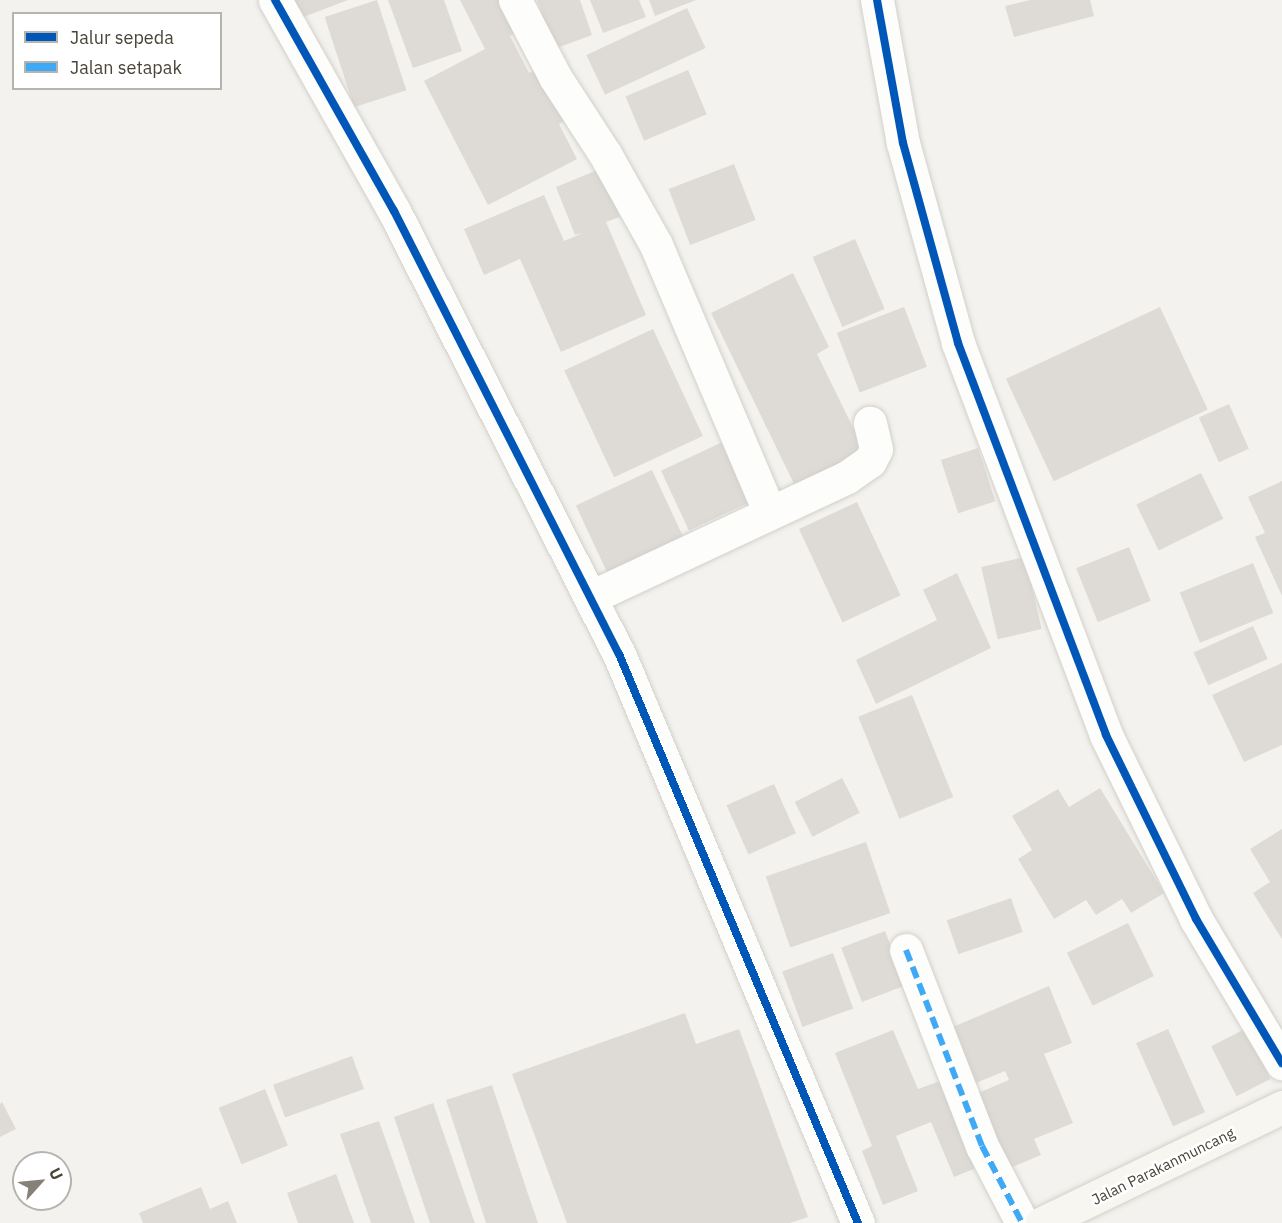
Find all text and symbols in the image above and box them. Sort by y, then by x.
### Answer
legend [12,12,222,90]
text: Jalur sepeda [70,26,174,49]
text: Jalan setapak [70,56,182,79]
street label: Jalan Parakanmuncang [1089,1124,1237,1208]
north arrow [12,1151,72,1211]
text: U [45,1164,68,1183]

